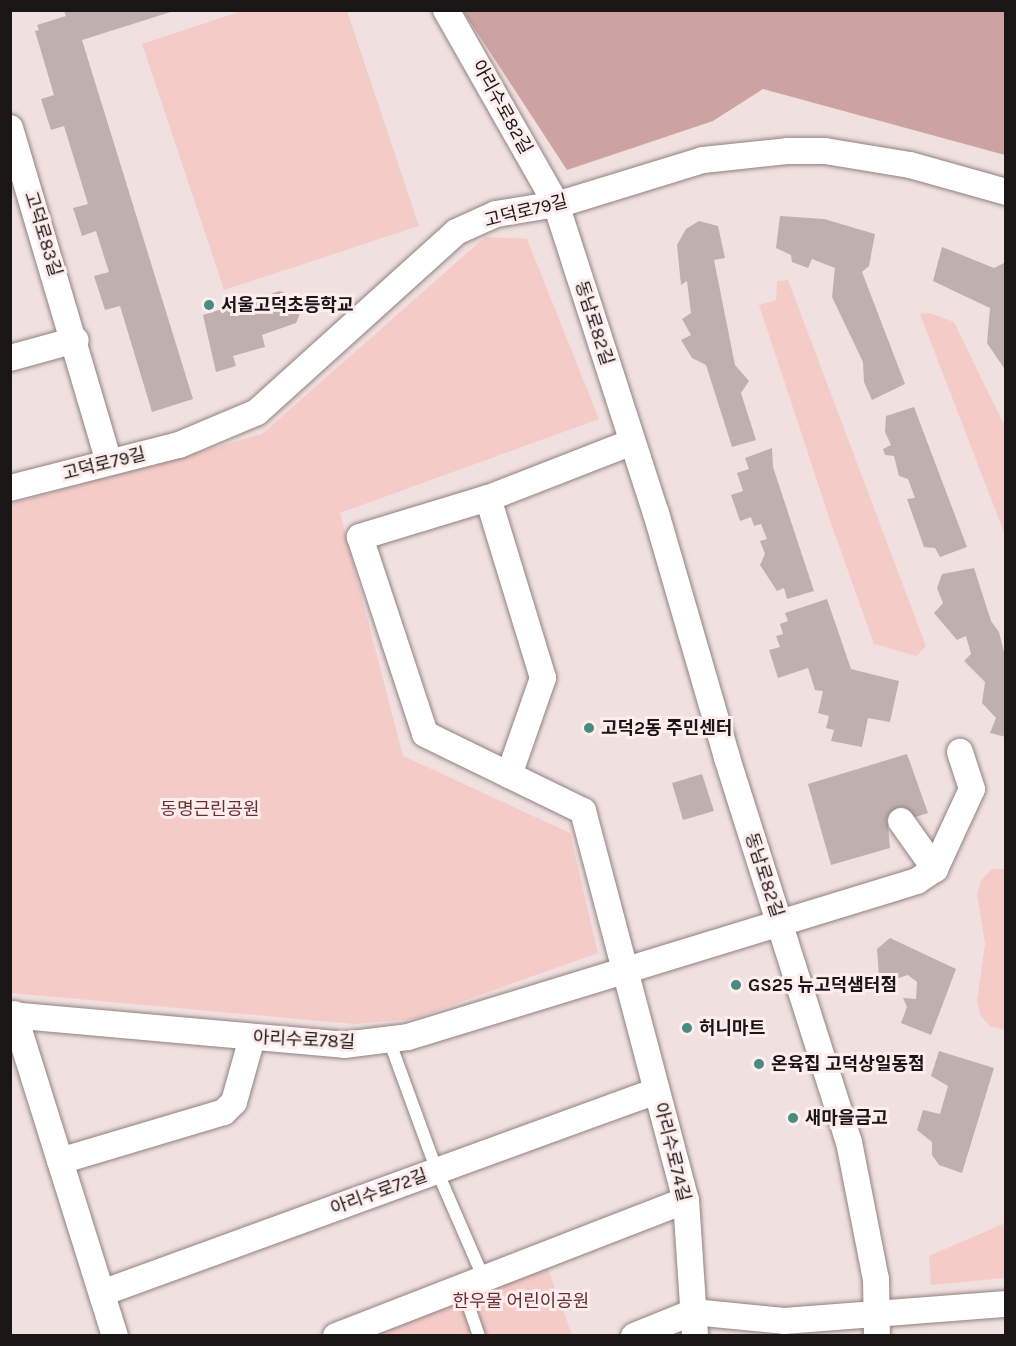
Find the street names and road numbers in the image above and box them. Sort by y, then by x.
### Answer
street label: 아리수로82길 [467,56,537,158]
street label: 고덕로83길 [20,189,66,279]
street label: 고덕로79길 [482,190,570,232]
street label: 동남로82길 [570,278,618,368]
street label: 고덕로79길 [60,443,148,485]
street label: 동남로82길 [740,830,788,920]
street label: 아리수로78길 [252,1027,356,1053]
street label: 아리수로74길 [649,1100,695,1204]
street label: 아리수로72길 [328,1164,430,1220]

